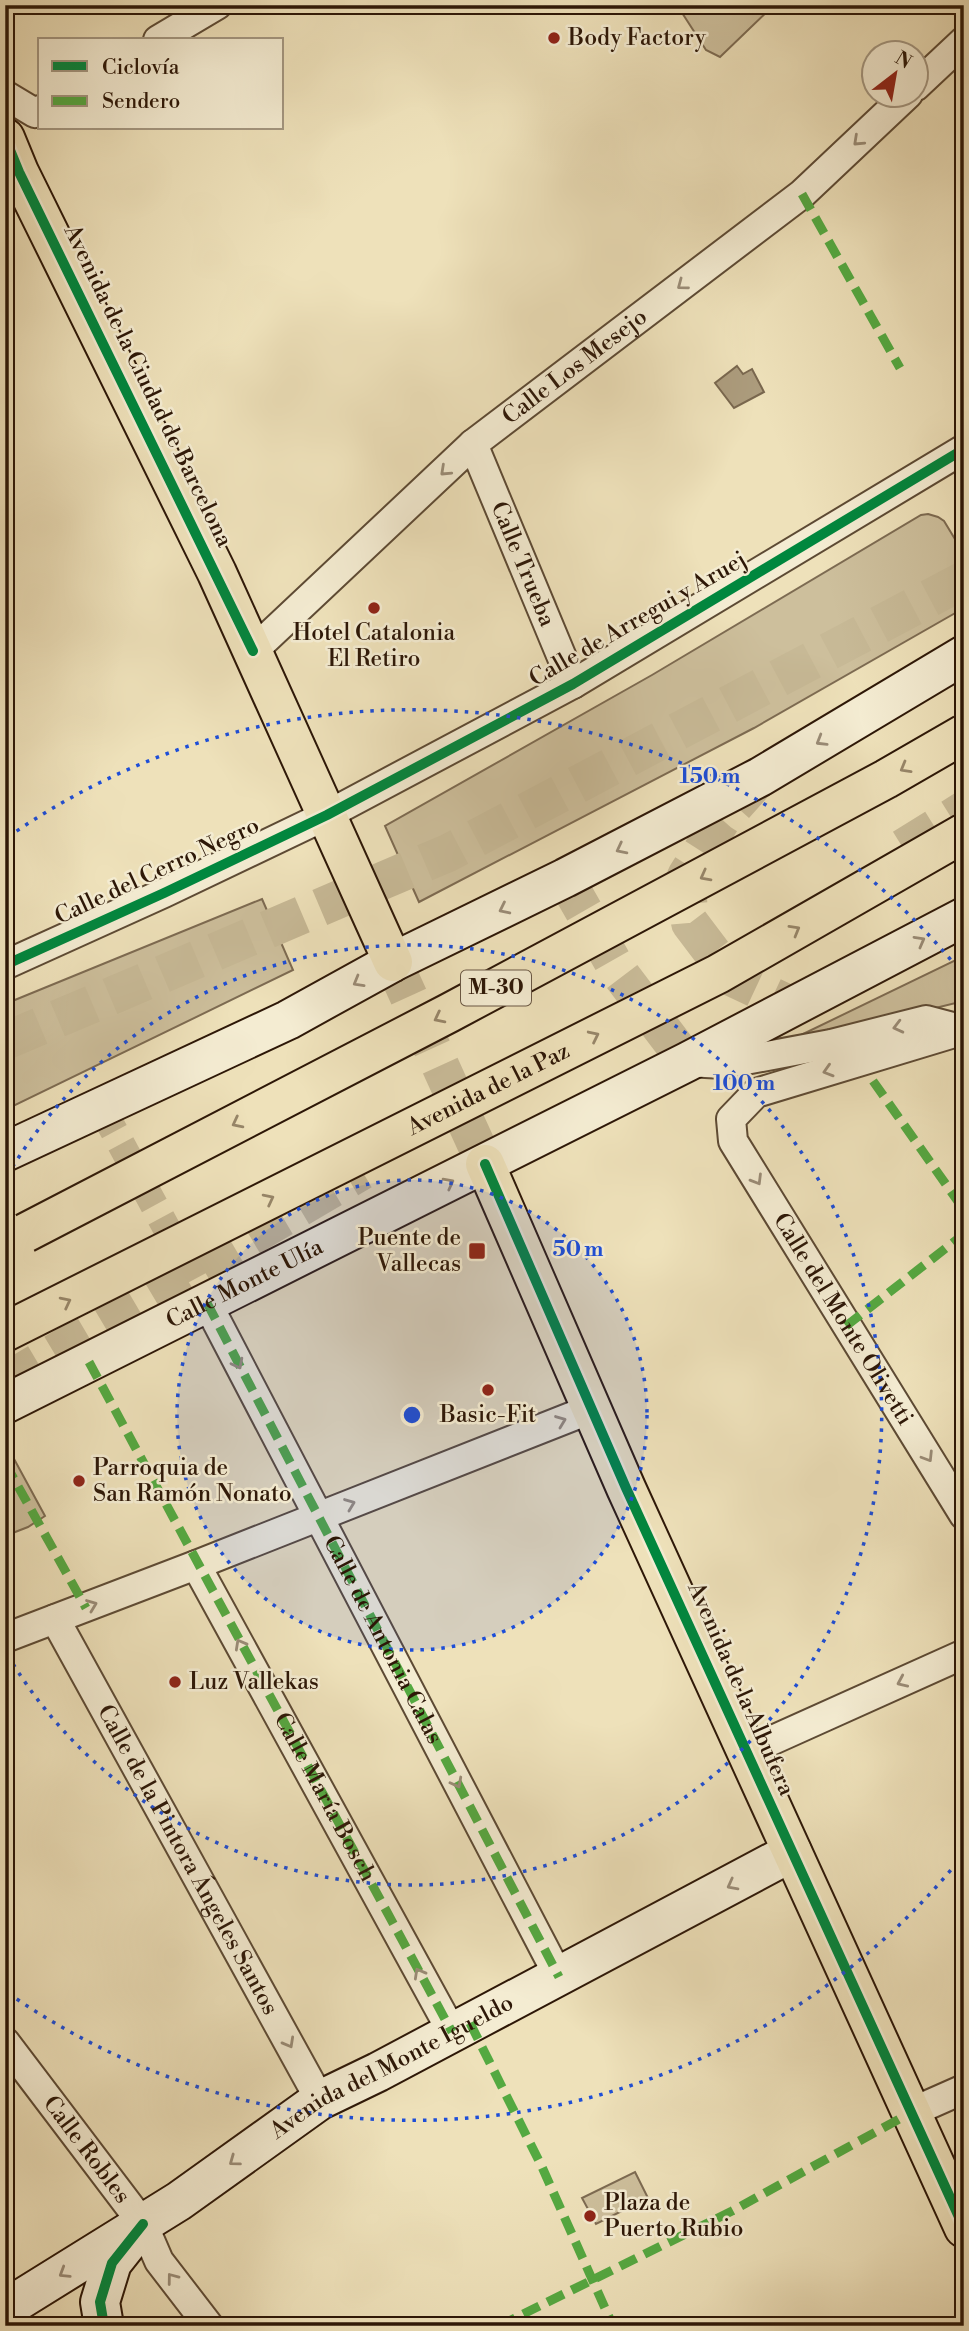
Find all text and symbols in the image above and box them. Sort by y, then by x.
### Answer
place label: Body Factory [567,24,707,52]
marker: Body Factory [546,30,562,46]
legend [38,38,284,130]
north arrow [860,38,930,108]
text: N [891,46,916,74]
text: Ciclovía [102,55,180,81]
text: Sendero [102,89,180,115]
one-way arrow [853,133,866,146]
street label: Avenida de la Ciudad de Barcelona [57,219,239,552]
one-way arrow [677,277,690,290]
street label: Calle Los Mesejo [497,303,653,431]
one-way arrow [440,462,453,475]
street label: Calle Trueba [485,497,562,631]
street label: Calle de Arregui y Aruej [524,545,752,693]
marker: Hotel Catalonia El Retiro [366,600,382,616]
place label: Hotel Catalonia El Retiro [293,619,456,673]
one-way arrow [816,732,829,745]
one-way arrow [899,760,912,773]
text: 150 m [680,764,740,790]
street label: Calle del Cerro Negro [50,811,264,931]
one-way arrow [616,841,628,855]
one-way arrow [699,868,712,882]
one-way arrow [499,900,511,914]
one-way arrow [788,925,801,938]
one-way arrow [913,935,926,949]
road number: M-30 [461,970,531,1006]
one-way arrow [352,974,365,987]
one-way arrow [434,1010,446,1023]
one-way arrow [892,1019,904,1033]
one-way arrow [587,1030,599,1044]
street label: Avenida de la Paz [402,1037,574,1142]
one-way arrow [822,1063,834,1078]
text: 100 m [713,1071,775,1097]
one-way arrow [232,1114,244,1128]
one-way arrow [749,1173,762,1186]
one-way arrow [442,1177,454,1191]
one-way arrow [262,1194,275,1208]
street label: Calle del Monte Olivetti [767,1208,919,1430]
place label: Puente de Vallecas [358,1224,461,1278]
street label: Calle Monte Ulía [162,1233,328,1335]
text: 50 m [553,1237,603,1263]
marker: Puente de Vallecas [467,1241,487,1261]
one-way arrow [59,1296,71,1310]
one-way arrow [230,1357,244,1369]
marker: Basic-Fit [480,1382,496,1398]
place label: Basic-Fit [439,1401,536,1429]
centre of rings [400,1403,424,1427]
one-way arrow [555,1415,567,1429]
one-way arrow [920,1450,933,1463]
place label: Parroquia de San Ramón Nonato [93,1454,292,1508]
marker: Parroquia de San Ramón Nonato [71,1473,87,1489]
one-way arrow [343,1499,355,1513]
street label: Calle de Antonia Calas [317,1531,449,1749]
street label: Avenida de la Albufera [681,1577,801,1800]
one-way arrow [86,1599,98,1613]
one-way arrow [234,1639,248,1651]
place label: Luz Vallekas [189,1668,319,1696]
marker: Luz Vallekas [167,1674,183,1690]
one-way arrow [896,1674,909,1688]
street label: Calle de la Pintora Ángeles Santos [91,1700,284,2020]
street label: Calle María Bosch [268,1708,382,1887]
one-way arrow [448,1776,462,1788]
one-way arrow [727,1876,739,1890]
one-way arrow [414,1967,427,1980]
street label: Avenida del Monte Igueldo [264,1989,518,2146]
one-way arrow [281,2036,295,2049]
street label: Calle Robles [37,2090,136,2209]
one-way arrow [229,2153,242,2165]
place label: Plaza de Puerto Rubio [604,2189,743,2243]
marker: Plaza de Puerto Rubio [582,2208,598,2224]
one-way arrow [58,2264,71,2277]
one-way arrow [167,2273,180,2285]

